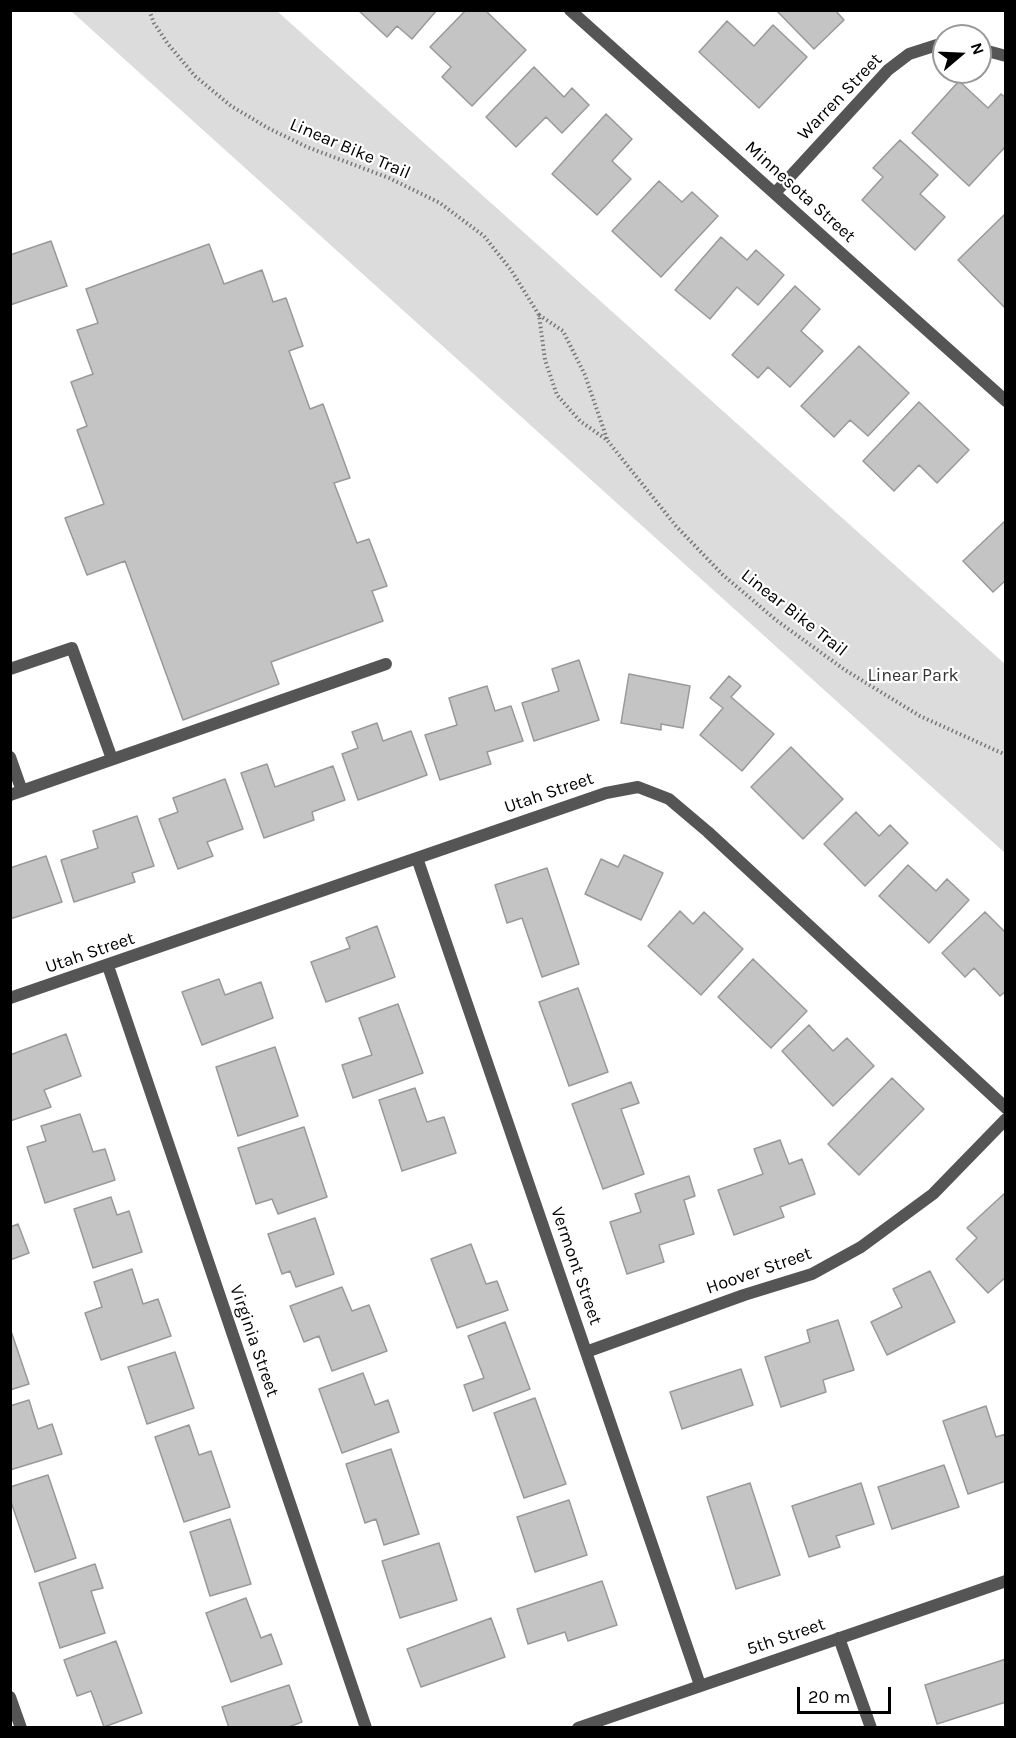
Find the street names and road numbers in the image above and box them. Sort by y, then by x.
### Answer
street label: Warren Street [793,49,887,145]
street label: Linear Bike Trail [286,114,414,184]
street label: Minnesota Street [740,137,860,247]
street label: Linear Bike Trail [736,565,852,661]
street label: Utah Street [502,768,596,818]
street label: Utah Street [43,928,137,978]
street label: Vermont Street [546,1204,606,1328]
street label: Hoover Street [703,1243,815,1299]
street label: Virginia Street [225,1282,283,1400]
street label: 5th Street [744,1614,828,1660]

